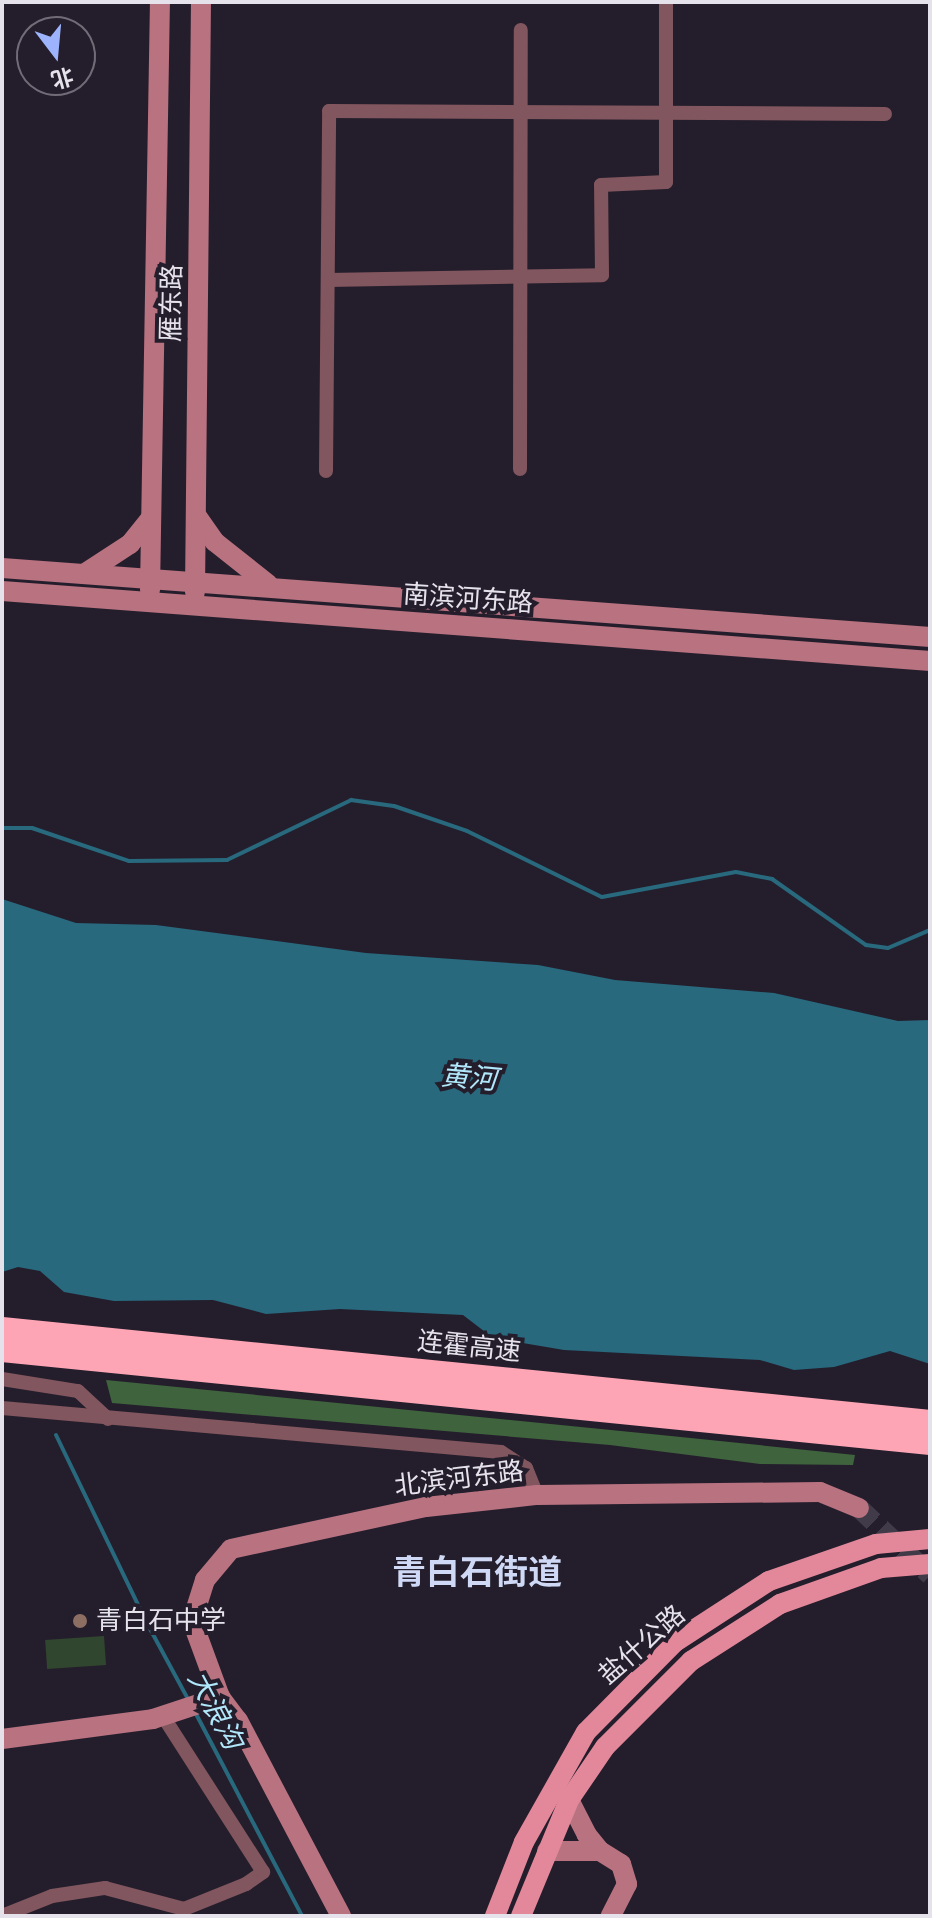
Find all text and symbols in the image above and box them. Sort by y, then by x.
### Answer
north arrow [16,16,96,96]
text: 北 [48,63,76,93]
street label: 雁东路 [156,264,188,342]
street label: 南滨河东路 [402,579,534,619]
water label: 黄河 [440,1059,498,1097]
street label: 连霍高速 [416,1326,522,1368]
street label: 北滨河东路 [393,1456,525,1502]
district label: 青白石街道 [392,1553,562,1593]
street label: 盐什公路 [593,1599,691,1691]
place label: 青白石中学 [96,1605,226,1637]
marker: 青白石中学 [71,1612,89,1630]
water label: 大浪沟 [180,1665,250,1755]

